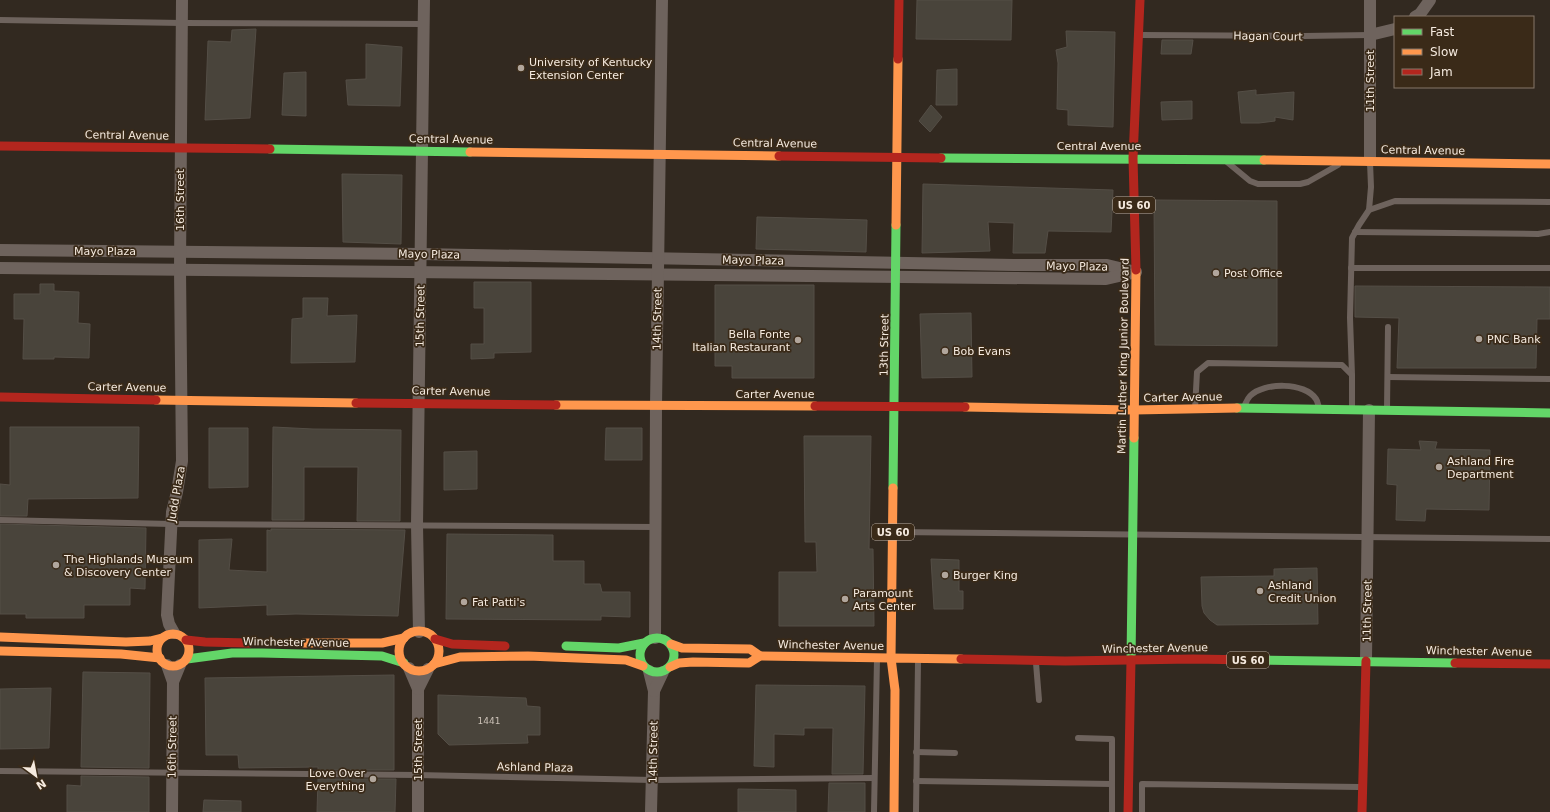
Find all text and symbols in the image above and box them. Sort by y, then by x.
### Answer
legend [1394,16,1534,88]
text: Fast [1430,25,1454,39]
street label: Hagan Court [1233,29,1303,44]
text: Slow [1430,45,1458,59]
street label: 11th Street [1364,49,1377,112]
place label: University of Kentucky Extension Center [529,56,653,82]
marker: University of Kentucky Extension Center [516,63,526,73]
text: Jam [1429,65,1453,79]
street label: Central Avenue [85,128,170,143]
street label: Central Avenue [409,132,494,147]
street label: Central Avenue [733,136,818,151]
street label: Central Avenue [1057,140,1141,153]
street label: Central Avenue [1381,143,1466,158]
street label: 16th Street [174,168,187,231]
road number: US 60 [1113,197,1155,213]
street label: Mayo Plaza [74,245,136,258]
street label: Mayo Plaza [398,247,460,262]
street label: Mayo Plaza [722,253,784,268]
street label: Martin Luther King Junior Boulevard [1115,258,1132,454]
street label: Mayo Plaza [1046,259,1108,274]
place label: Post Office [1224,267,1283,280]
marker: Post Office [1211,268,1221,278]
street label: 15th Street [413,284,428,347]
street label: 14th Street [650,287,665,350]
street label: 13th Street [877,313,892,376]
place label: Bella Fonte Italian Restaurant [692,328,791,354]
place label: PNC Bank [1487,333,1541,346]
marker: PNC Bank [1474,334,1484,344]
marker: Bella Fonte Italian Restaurant [793,335,803,345]
place label: Bob Evans [953,345,1011,358]
marker: Bob Evans [940,346,950,356]
street label: Carter Avenue [87,380,167,395]
street label: Carter Avenue [411,384,491,399]
street label: Carter Avenue [736,388,815,401]
street label: Carter Avenue [1143,390,1223,405]
place label: Ashland Fire Department [1447,455,1514,481]
marker: Ashland Fire Department [1434,462,1444,472]
street label: Judd Plaza [165,465,188,524]
road number: US 60 [872,524,914,540]
place label: The Highlands Museum & Discovery Center [63,553,193,579]
marker: The Highlands Museum & Discovery Center [51,560,61,570]
place label: Burger King [953,569,1018,582]
marker: Burger King [940,570,950,580]
place label: Ashland Credit Union [1268,579,1336,605]
street label: 11th Street [1360,579,1375,642]
marker: Ashland Credit Union [1255,586,1265,596]
place label: Paramount Arts Center [853,587,916,613]
marker: Paramount Arts Center [840,594,850,604]
place label: Fat Patti's [472,596,525,609]
marker: Fat Patti's [459,597,469,607]
street label: Winchester Avenue [243,635,349,650]
street label: Winchester Avenue [778,638,884,653]
street label: Winchester Avenue [1102,641,1208,656]
street label: Winchester Avenue [1426,644,1532,659]
road number: US 60 [1227,652,1269,668]
street label: 16th Street [165,715,180,778]
house number: 1441 [478,716,500,726]
street label: 15th Street [412,718,425,781]
street label: 14th Street [646,720,661,783]
north arrow [16,756,56,796]
street label: Ashland Plaza [497,760,573,775]
place label: Love Over Everything [305,767,365,793]
marker: Love Over Everything [368,774,378,784]
text: N [34,776,48,792]

